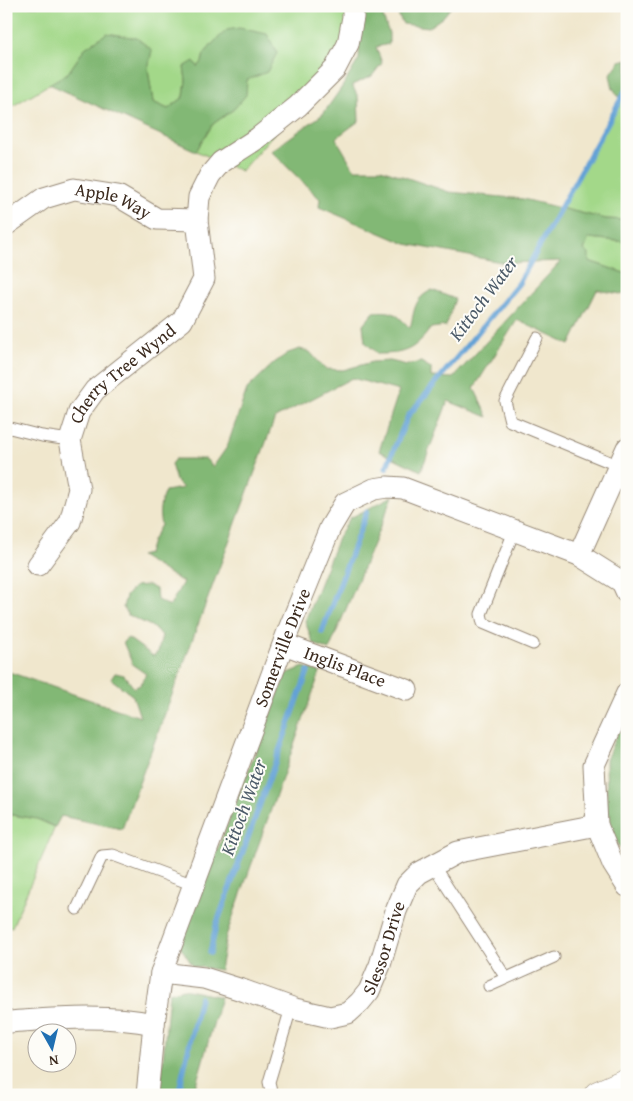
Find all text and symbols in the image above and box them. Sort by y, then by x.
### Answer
street label: Apple Way [73,175,157,226]
water label: Kittoch Water [441,249,525,347]
street label: Cherry Tree Wynd [62,317,182,427]
street label: Somerville Drive [247,584,317,711]
street label: Inglis Place [300,639,390,694]
water label: Kittoch Water [212,754,274,860]
street label: Slessor Drive [355,896,412,999]
north arrow [28,1024,78,1074]
text: N [47,1050,60,1072]

